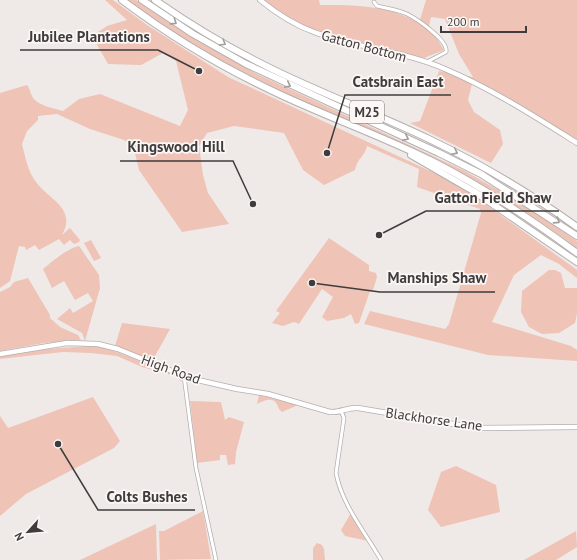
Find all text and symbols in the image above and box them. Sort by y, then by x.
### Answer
scale bar [441,8,526,34]
text: 200 m [447,14,480,29]
one-way arrow [170,17,177,25]
callout: Jubilee Plantations [20,23,158,50]
street label: Gatton Bottom [319,26,409,66]
text: Jubilee Plantations [27,27,150,46]
one-way arrow [219,39,226,46]
callout: Catsbrain East [345,68,451,95]
text: Catsbrain East [353,72,444,91]
one-way arrow [283,80,291,88]
road number: M25 [350,101,384,123]
one-way arrow [402,133,410,141]
callout: Kingswood Hill [120,134,233,161]
text: Kingswood Hill [127,137,225,156]
one-way arrow [450,148,458,155]
callout: Gatton Field Shaw [426,184,559,211]
text: Gatton Field Shaw [435,188,552,207]
one-way arrow [552,216,559,223]
callout: Manships Shaw [380,265,495,292]
text: Manships Shaw [388,268,487,287]
street label: High Road [139,350,203,388]
street label: Blackhorse Lane [384,403,484,435]
callout: Colts Bushes [98,483,195,510]
text: Colts Bushes [106,487,188,506]
north arrow [8,512,48,552]
text: N [11,530,27,543]

